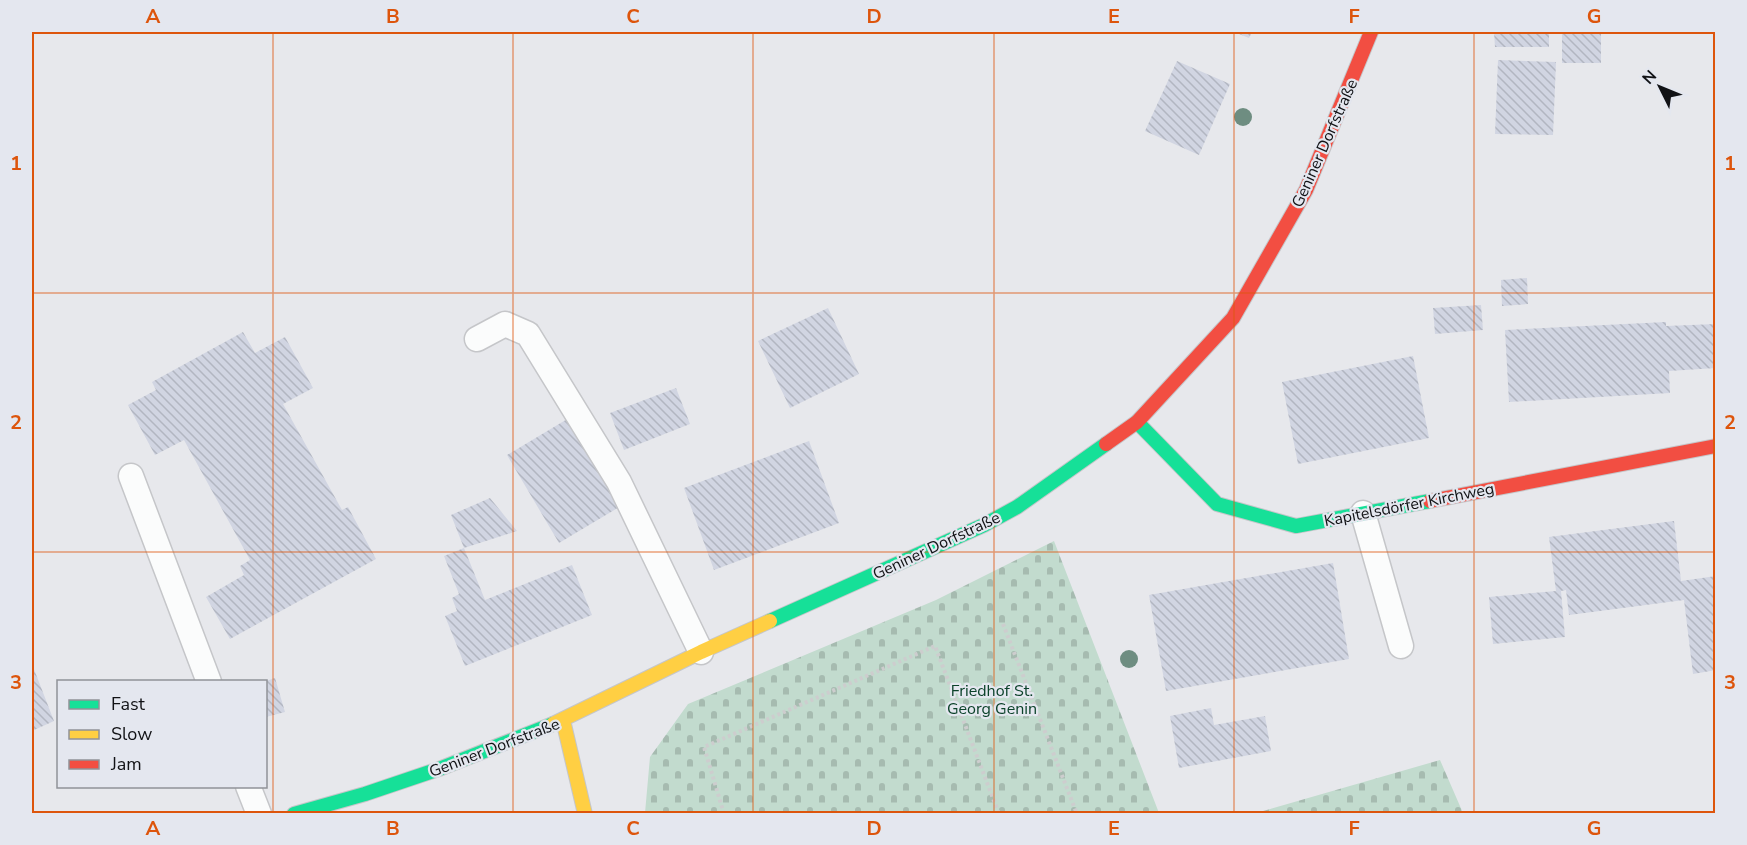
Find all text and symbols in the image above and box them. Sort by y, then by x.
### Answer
text: A [146,3,161,30]
text: B [386,3,400,30]
text: C [626,3,640,30]
text: D [866,3,882,30]
text: E [1108,3,1120,30]
text: F [1348,3,1360,30]
text: G [1587,3,1601,30]
north arrow [1630,57,1690,117]
text: N [1638,66,1662,89]
street label: Geniner Dorfstraße [1287,76,1363,211]
text: 1 [10,150,22,177]
text: 1 [1724,150,1736,177]
text: 2 [10,409,22,436]
text: 2 [1724,409,1736,436]
street label: Kapitelsdörfer Kirchweg [1322,478,1496,532]
street label: Geniner Dorfstraße [869,507,1004,585]
text: 3 [10,669,22,696]
text: 3 [1724,669,1736,696]
legend [57,680,267,788]
park label: Friedhof St. Georg Genin [947,680,1037,720]
text: Fast [111,692,146,716]
street label: Geniner Dorfstraße [426,713,563,783]
text: Slow [111,722,152,746]
text: Jam [110,752,142,776]
text: A [146,815,161,842]
text: B [386,815,400,842]
text: C [626,815,640,842]
text: D [866,815,882,842]
text: E [1108,815,1120,842]
text: F [1348,815,1360,842]
text: G [1587,815,1601,842]

